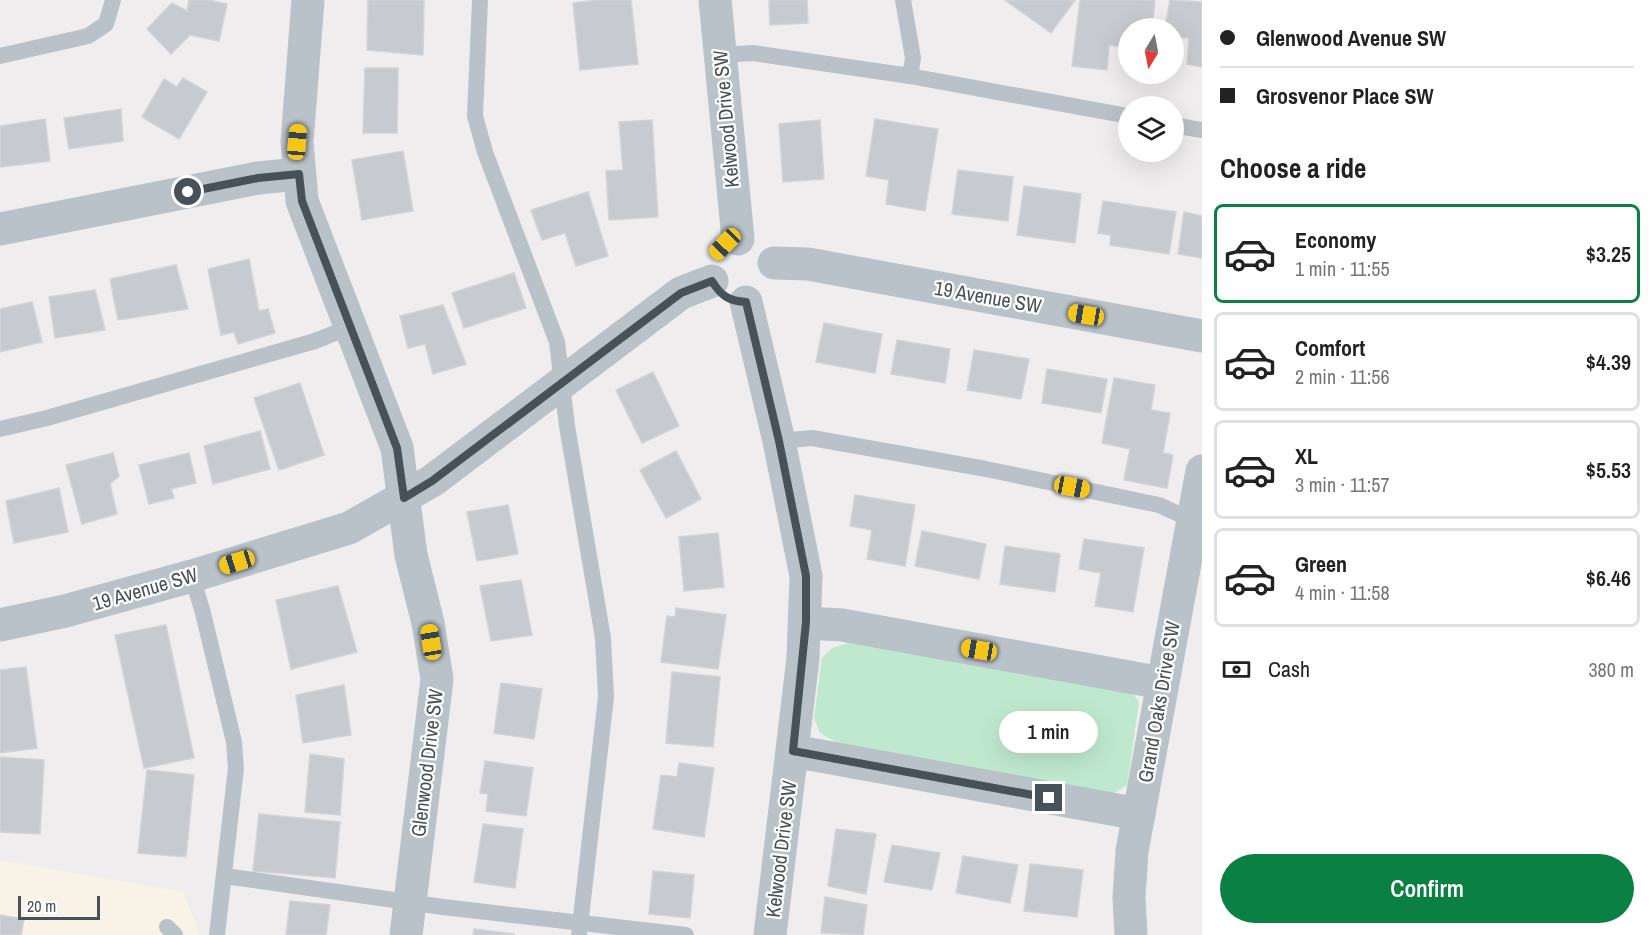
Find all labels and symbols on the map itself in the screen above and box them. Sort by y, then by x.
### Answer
north arrow [1118,18,1184,84]
street label: Kelwood Drive SW [706,49,745,189]
car [286,123,308,161]
route start [174,178,201,205]
car [706,225,744,263]
street label: 19 Avenue SW [932,274,1044,319]
car [1067,303,1105,327]
car [1053,475,1091,499]
car [217,548,257,576]
street label: 19 Avenue SW [89,560,201,616]
street label: Grand Oaks Drive SW [1131,619,1186,785]
car [419,623,443,661]
car [960,638,998,662]
street label: Glenwood Drive SW [404,687,449,838]
callout: 1 min [1000,711,1098,753]
street label: Kelwood Drive SW [759,778,802,919]
route end [1035,784,1062,811]
scale bar [18,893,100,920]

